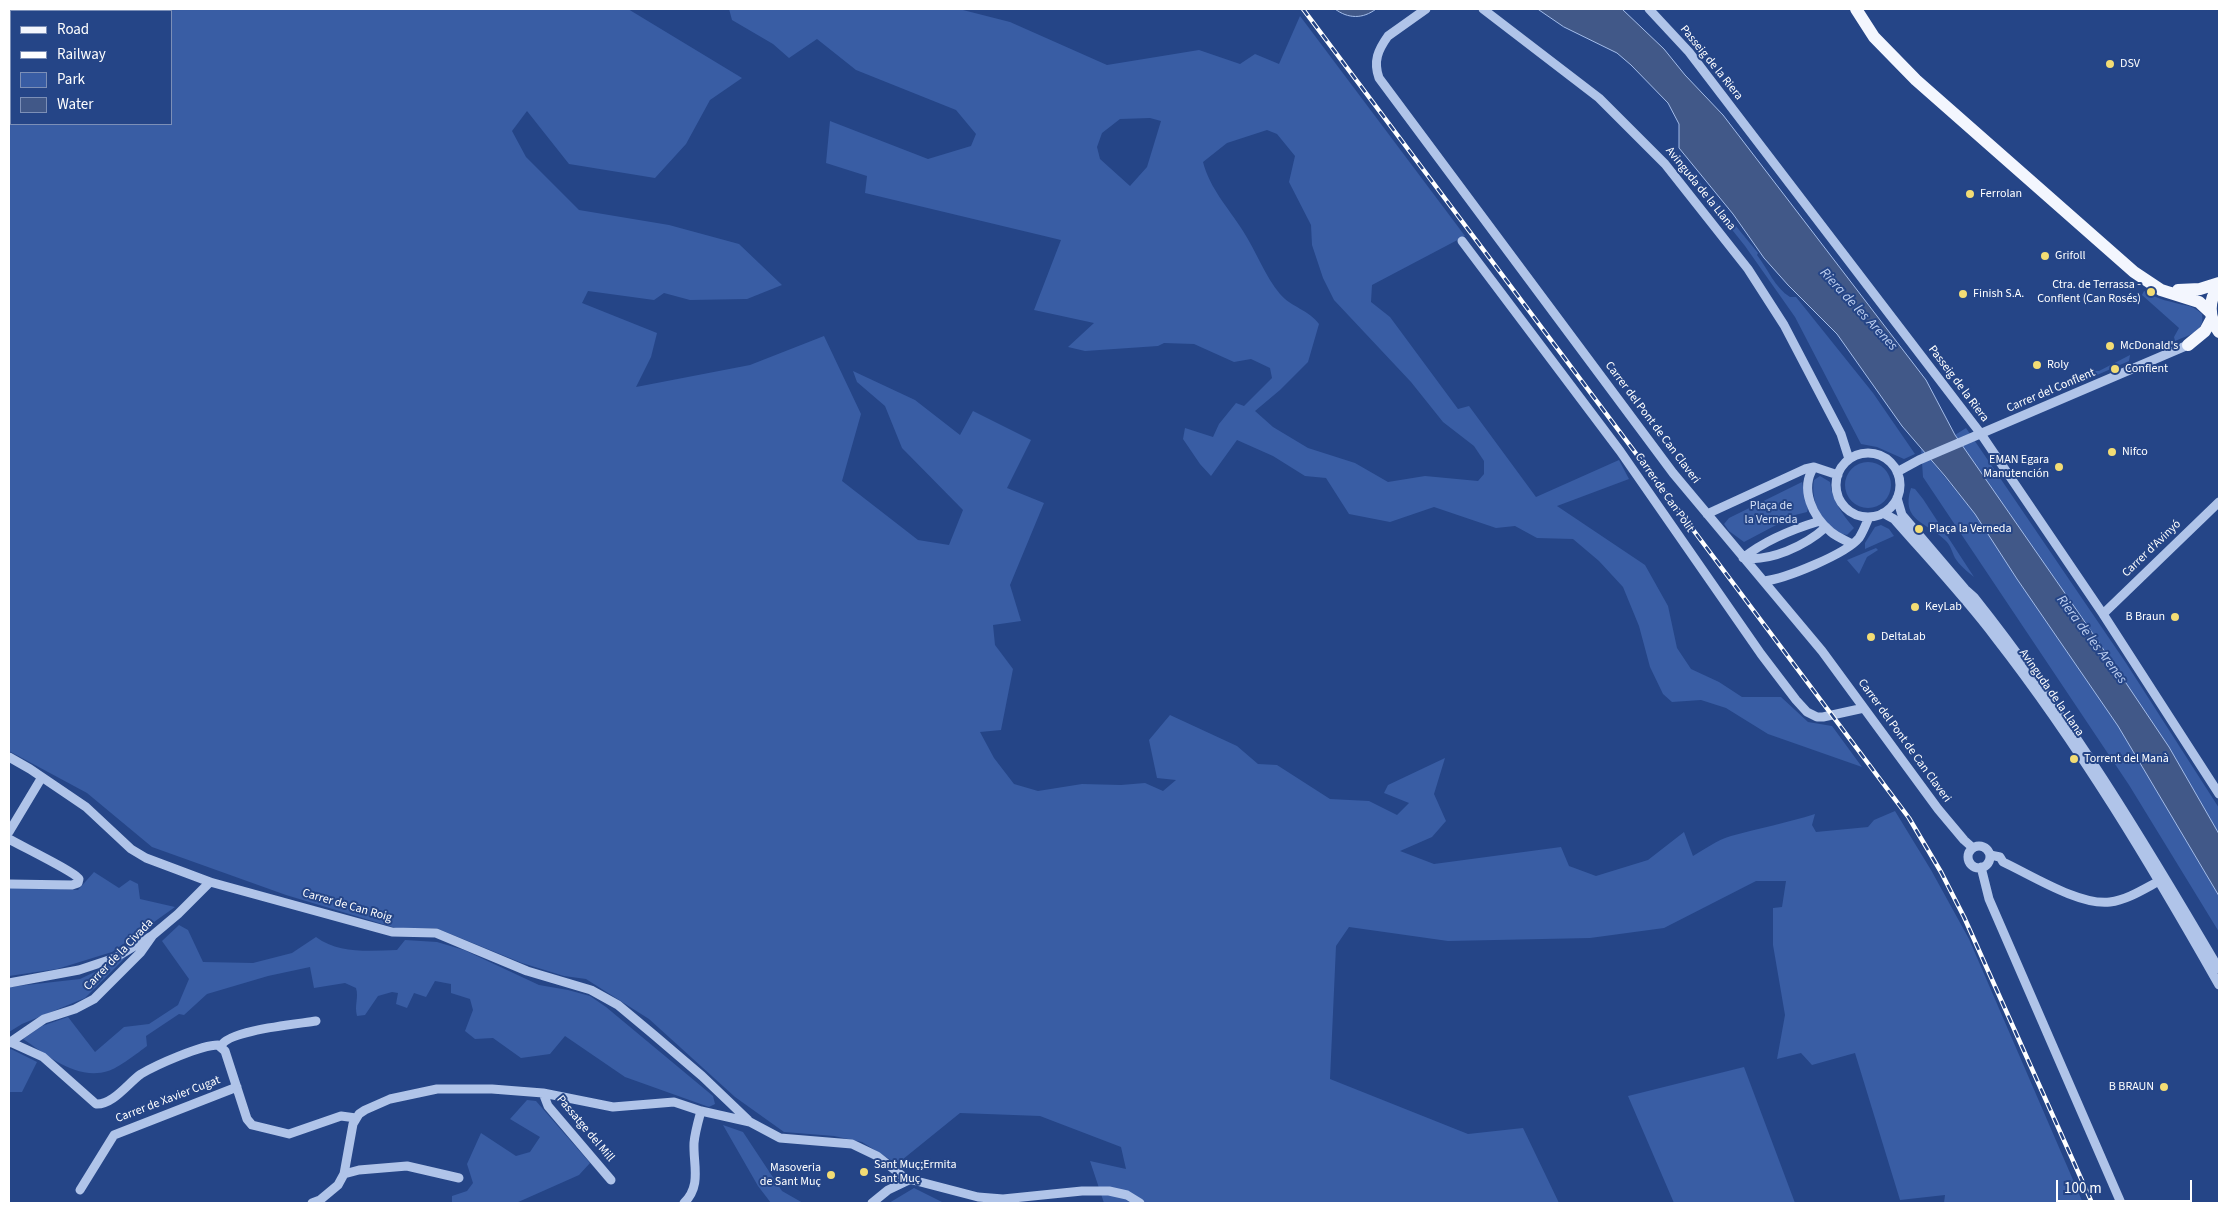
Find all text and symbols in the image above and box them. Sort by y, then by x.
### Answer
legend [10,10,172,125]
text: Road [57,19,89,40]
street label: Passeig de la Riera [1676,23,1746,103]
text: Railway [57,44,106,65]
place label: DSV [2120,57,2140,71]
marker: DSV [2104,58,2116,70]
text: Park [57,69,85,90]
text: Water [57,94,93,115]
street label: Avinguda de la Llana [1662,144,1738,234]
place label: Ferrolan [1980,187,2022,201]
marker: Ferrolan [1964,188,1976,200]
place label: Grifoll [2055,249,2086,263]
marker: Grifoll [2039,250,2051,262]
water label: Riera de les Arenes [1816,265,1900,355]
place label: Ctra. de Terrassa - Conflent (Can Rosés) [2037,278,2141,306]
marker: Ctra. de Terrassa - Conflent (Can Rosés) [2145,286,2157,298]
place label: Finish S.A. [1973,287,2024,301]
marker: Finish S.A. [1957,288,1969,300]
place label: McDonald's [2120,339,2178,353]
marker: McDonald's [2104,340,2116,352]
street label: Passeig de la Riera [1925,343,1991,425]
place label: Roly [2047,358,2069,372]
street label: Carrer del Pont de Can Claveri [1601,359,1703,487]
marker: Roly [2031,359,2043,371]
place label: Conflent [2125,362,2168,376]
marker: Conflent [2109,363,2121,375]
street label: Carrer del Conflent [2005,366,2097,416]
place label: Nifco [2122,445,2148,459]
marker: Nifco [2106,446,2118,458]
street label: Carrer de Can Pòlit [1631,451,1697,535]
place label: EMAN Egara Manutención [1983,453,2049,481]
marker: EMAN Egara Manutención [2053,461,2065,473]
park label: Plaça de la Verneda [1745,499,1797,527]
street label: Carrer d'Avinyó [2120,517,2184,581]
place label: Plaça la Verneda [1929,522,2012,536]
marker: Plaça la Verneda [1913,523,1925,535]
water label: Riera de les Arenes [2052,592,2130,688]
place label: KeyLab [1925,600,1962,614]
marker: KeyLab [1909,601,1921,613]
place label: B Braun [2125,610,2165,624]
marker: B Braun [2169,611,2181,623]
place label: DeltaLab [1881,630,1926,644]
marker: DeltaLab [1865,631,1877,643]
street label: Avinguda de la Llana [2015,647,2087,739]
street label: Carrer del Pont de Can Claveri [1854,676,1954,806]
place label: Torrent del Manà [2084,752,2169,766]
marker: Torrent del Manà [2068,753,2080,765]
street label: Carrer de Can Roig [300,886,394,926]
street label: Carrer de la Civada [81,916,157,994]
street label: Carrer de Xavier Cugat [114,1073,222,1127]
place label: B BRAUN [2109,1080,2154,1094]
marker: B BRAUN [2158,1081,2170,1093]
street label: Passatge del Mill [553,1093,617,1165]
place label: Sant Muç;Ermita Sant Muç [874,1158,956,1186]
place label: Masoveria de Sant Muç [760,1161,821,1189]
marker: Sant Muç;Ermita Sant Muç [858,1166,870,1178]
marker: Masoveria de Sant Muç [825,1169,837,1181]
scale bar [2058,1170,2194,1202]
text: 100 m [2064,1178,2102,1199]

